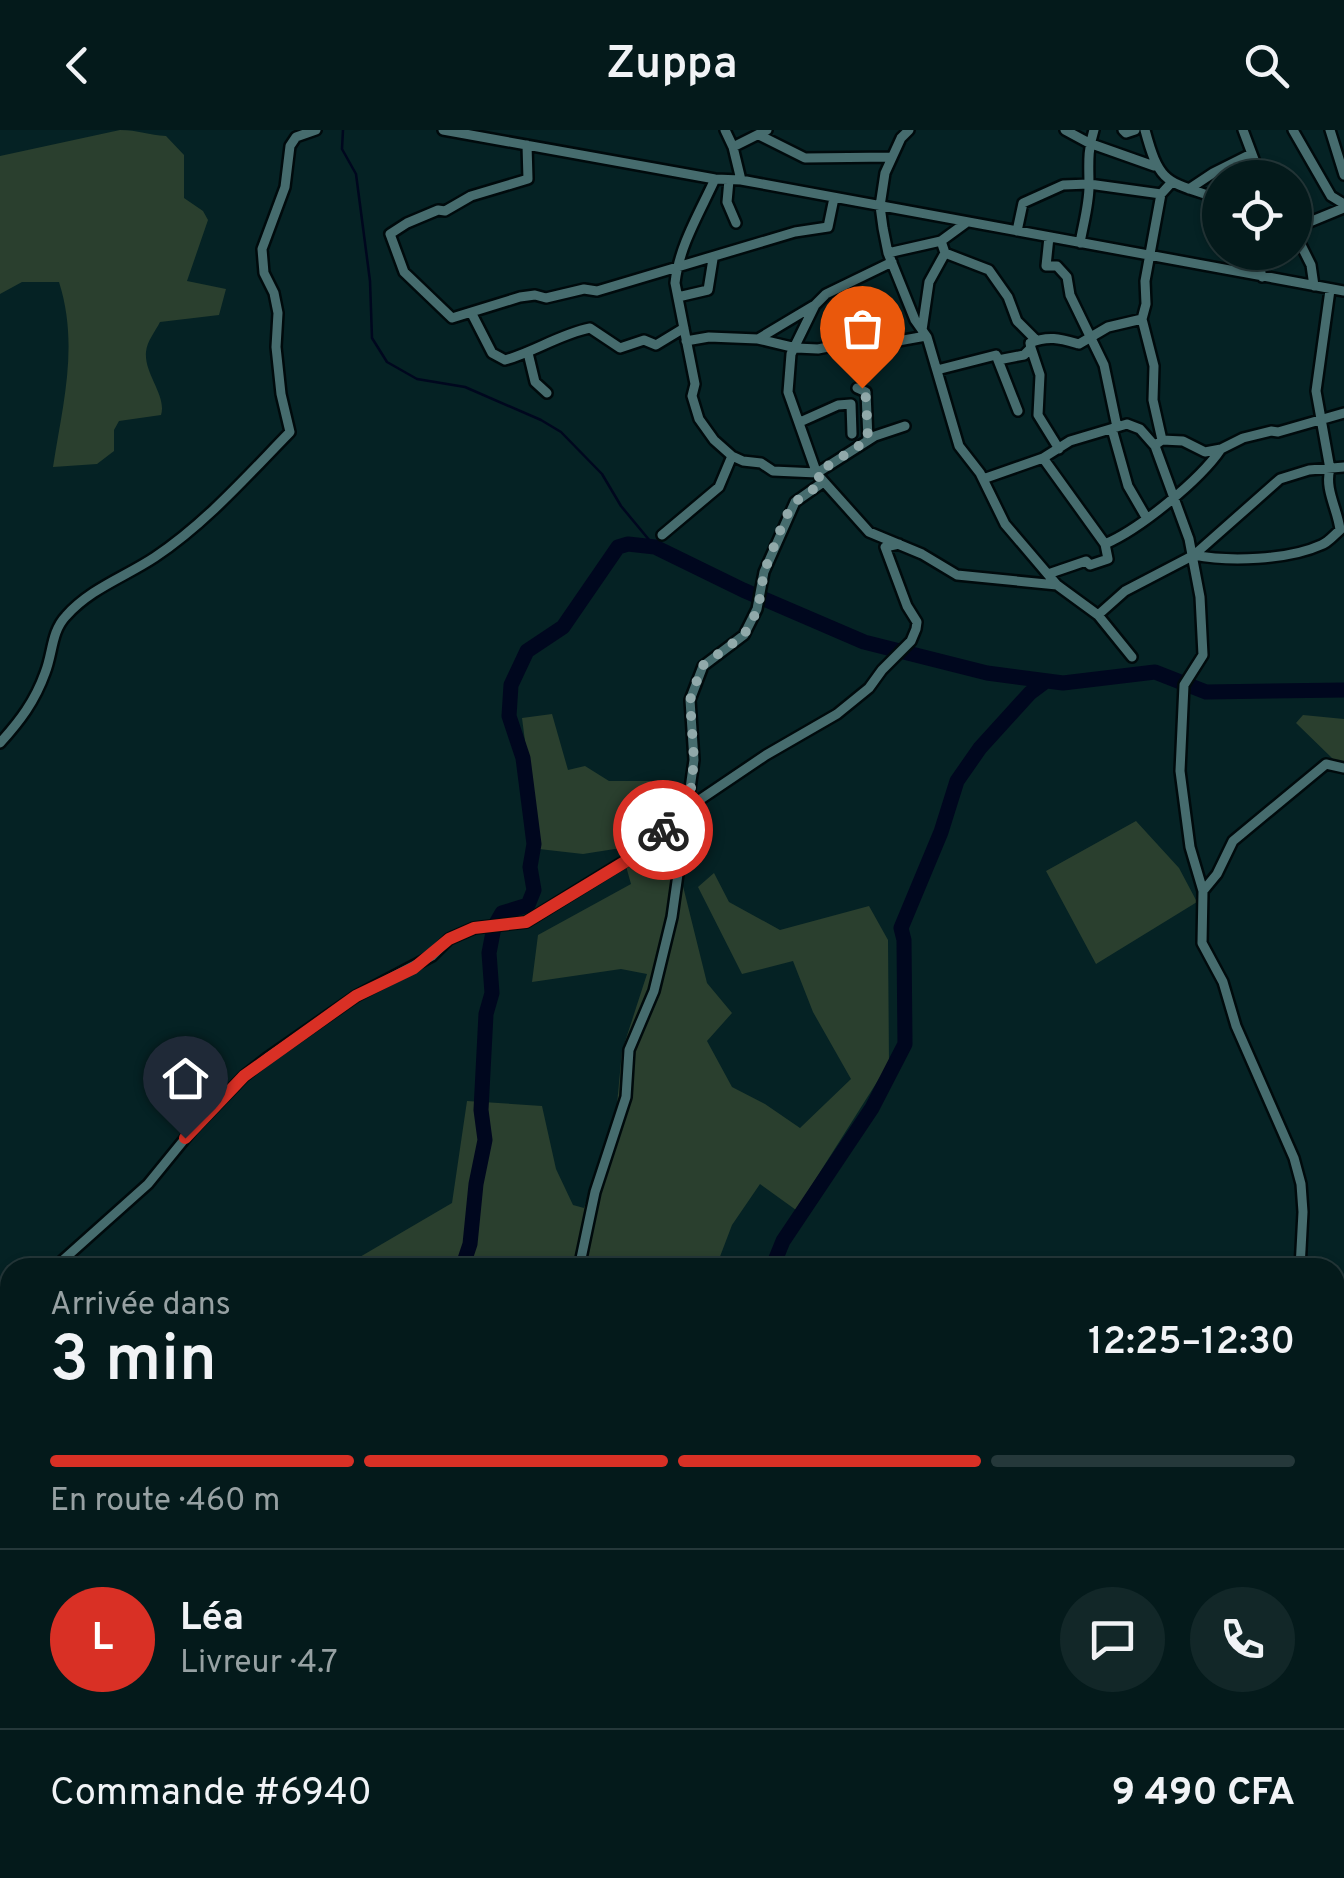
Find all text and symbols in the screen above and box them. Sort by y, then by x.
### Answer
text: Zuppa [606,37,738,94]
icon: back [50,38,105,93]
icon: search [1239,38,1294,93]
map controls [1202,160,1312,270]
button: locate [1202,160,1312,270]
pin [820,286,905,389]
icon: bag [835,301,890,356]
courier [613,780,713,880]
icon: bike [636,803,691,858]
pin [143,1036,228,1139]
icon: home [158,1051,213,1106]
text: Arrivée dans [50,1286,231,1326]
text: 12:25–12:30 [1088,1319,1295,1368]
text: 3 min [50,1322,217,1404]
text: En route · 460 m [50,1482,280,1522]
button: chat [1060,1587,1165,1692]
button: phone [1190,1587,1295,1692]
text: Léa [180,1595,244,1644]
text: L [92,1615,113,1664]
text: Livreur · 4.7 [180,1644,338,1684]
text: Commande #6940 [50,1770,372,1819]
text: 9 490 CFA [1112,1770,1295,1819]

